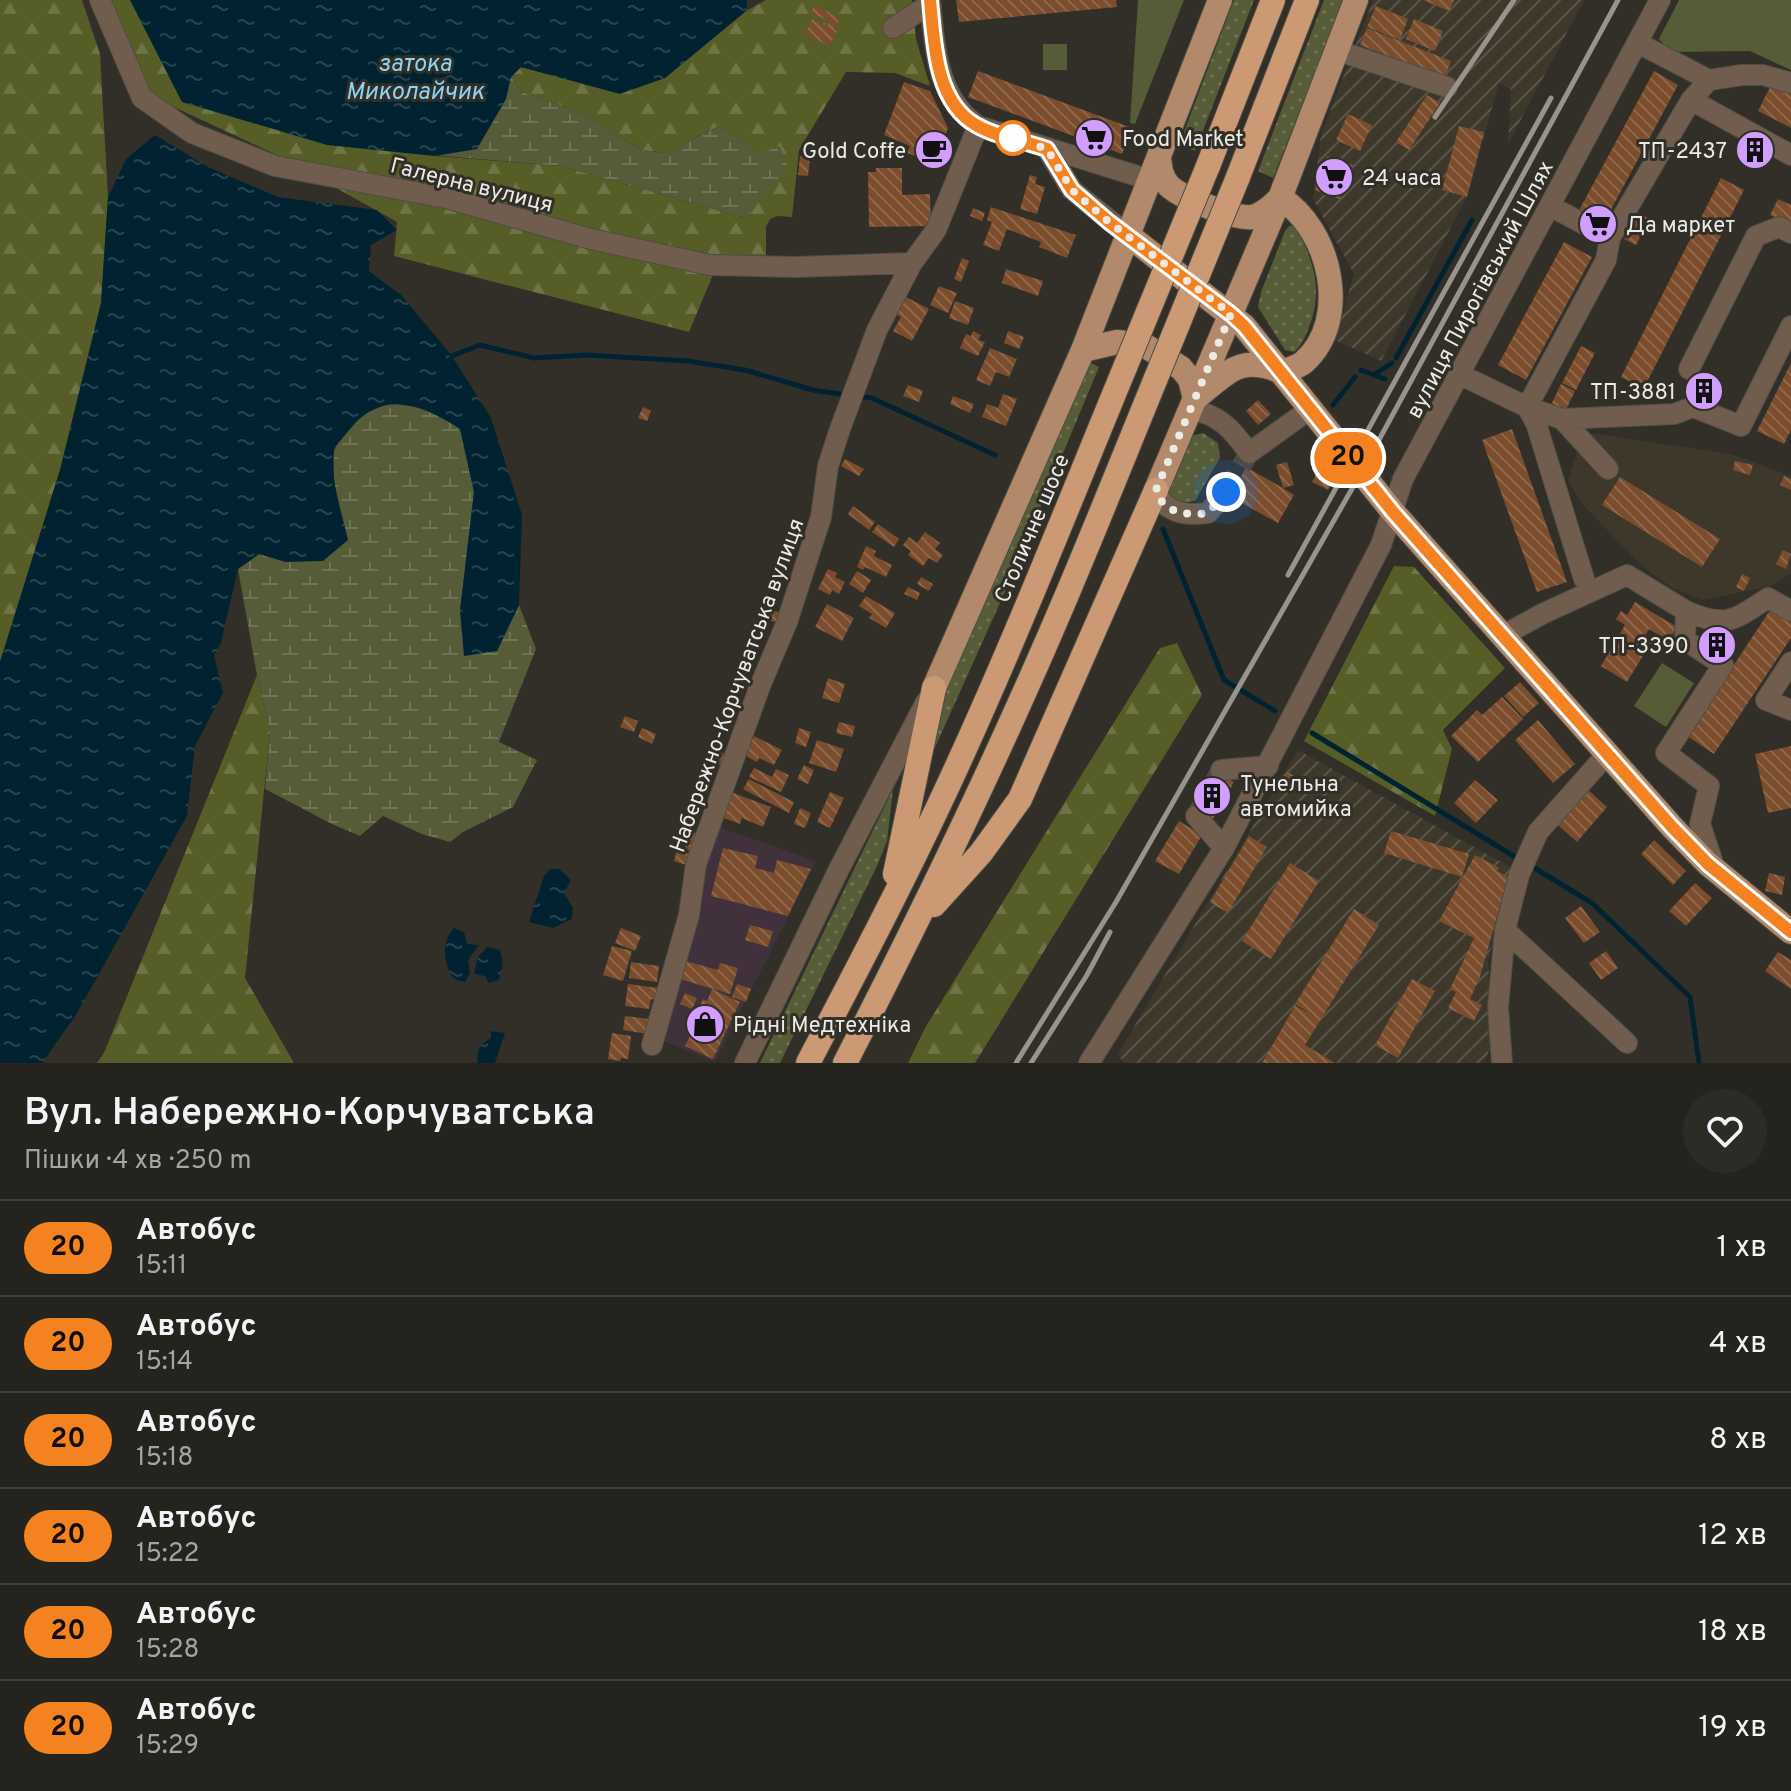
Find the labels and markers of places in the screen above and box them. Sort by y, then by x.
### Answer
supermarket icon: Food Market [1073,117,1115,159]
unlabelled marker [996,121,1030,155]
place label: Food Market [1122,127,1244,154]
cafe icon: Gold Coffe [913,129,955,171]
building icon: ТП-2437 [1734,129,1776,171]
place label: Gold Coffe [802,139,906,166]
place label: ТП-2437 [1638,139,1727,166]
supermarket icon: 24 часа [1313,156,1355,198]
place label: 24 часа [1362,166,1441,193]
supermarket icon: Да маркет [1577,203,1619,245]
place label: Да маркет [1626,213,1735,240]
building icon: ТП-3881 [1683,370,1725,412]
place label: ТП-3881 [1590,380,1676,407]
building icon: ТП-3390 [1696,624,1738,666]
place label: ТП-3390 [1598,634,1689,661]
place label: Тунельна автомийка [1240,772,1352,824]
building icon: Тунельна автомийка [1191,775,1233,817]
shop icon: Рідні Медтехніка [684,1003,726,1045]
place label: Рідні Медтехніка [733,1013,911,1040]

